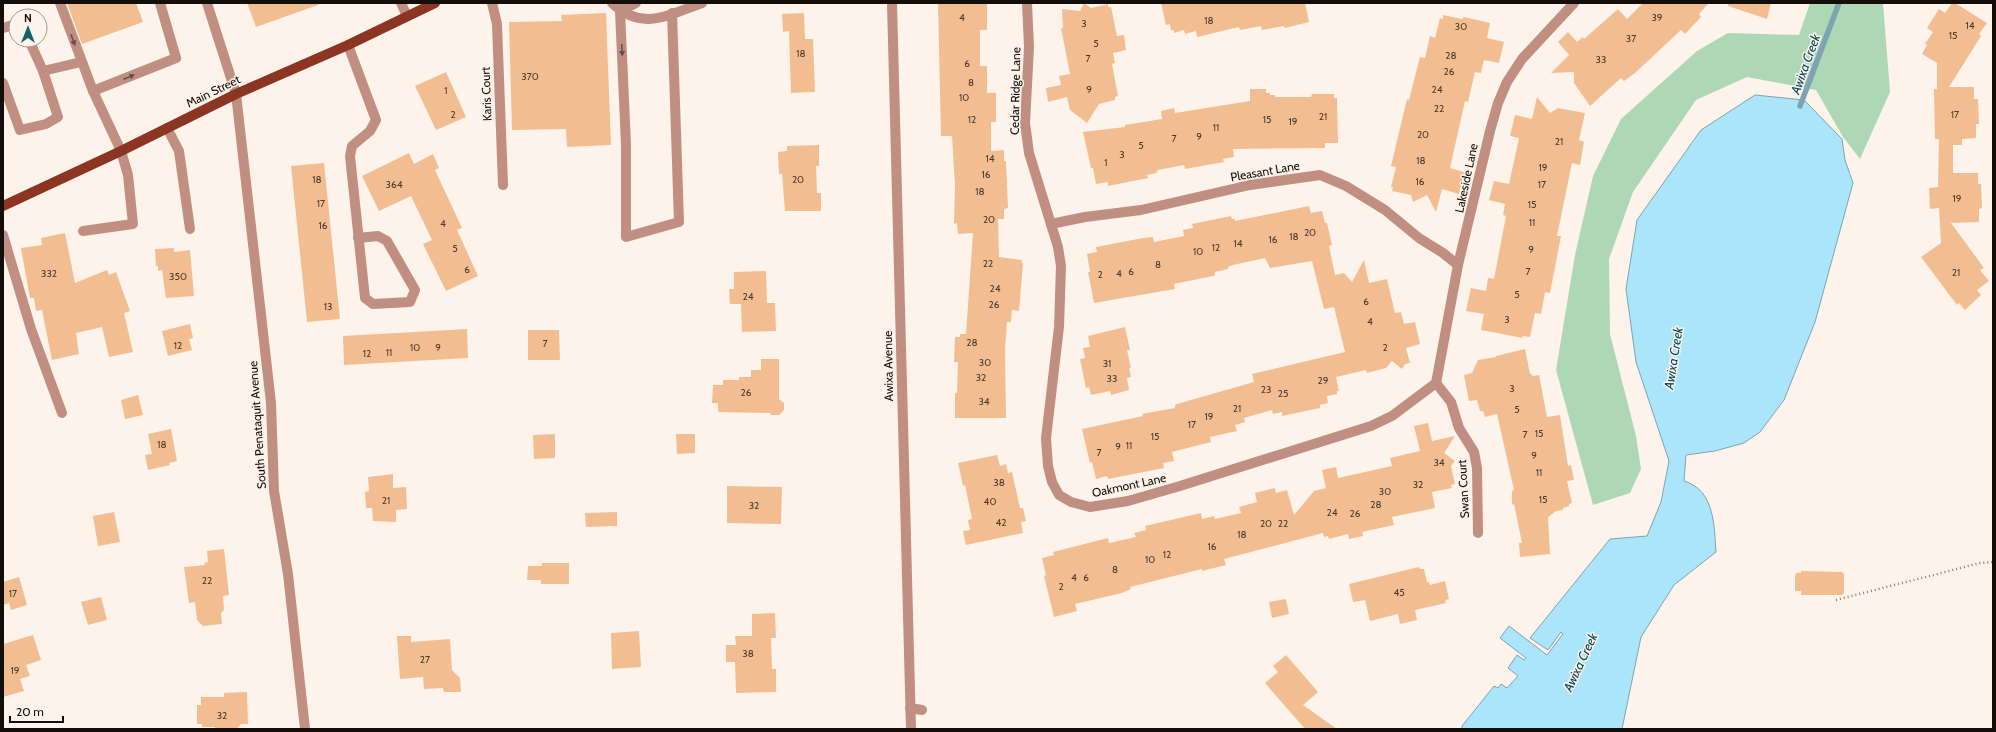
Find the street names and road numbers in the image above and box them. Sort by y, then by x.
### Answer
street label: Cedar Ridge Lane [1007,47,1023,135]
street label: Karis Court [478,66,494,122]
street label: Main Street [184,71,242,111]
street label: Lakeside Lane [1451,142,1481,214]
street label: Pleasant Lane [1229,158,1301,184]
street label: Awixa Avenue [880,331,896,401]
street label: South Penataquit Avenue [245,360,269,490]
street label: Swan Court [1454,459,1472,519]
street label: Oakmont Lane [1091,470,1167,500]

